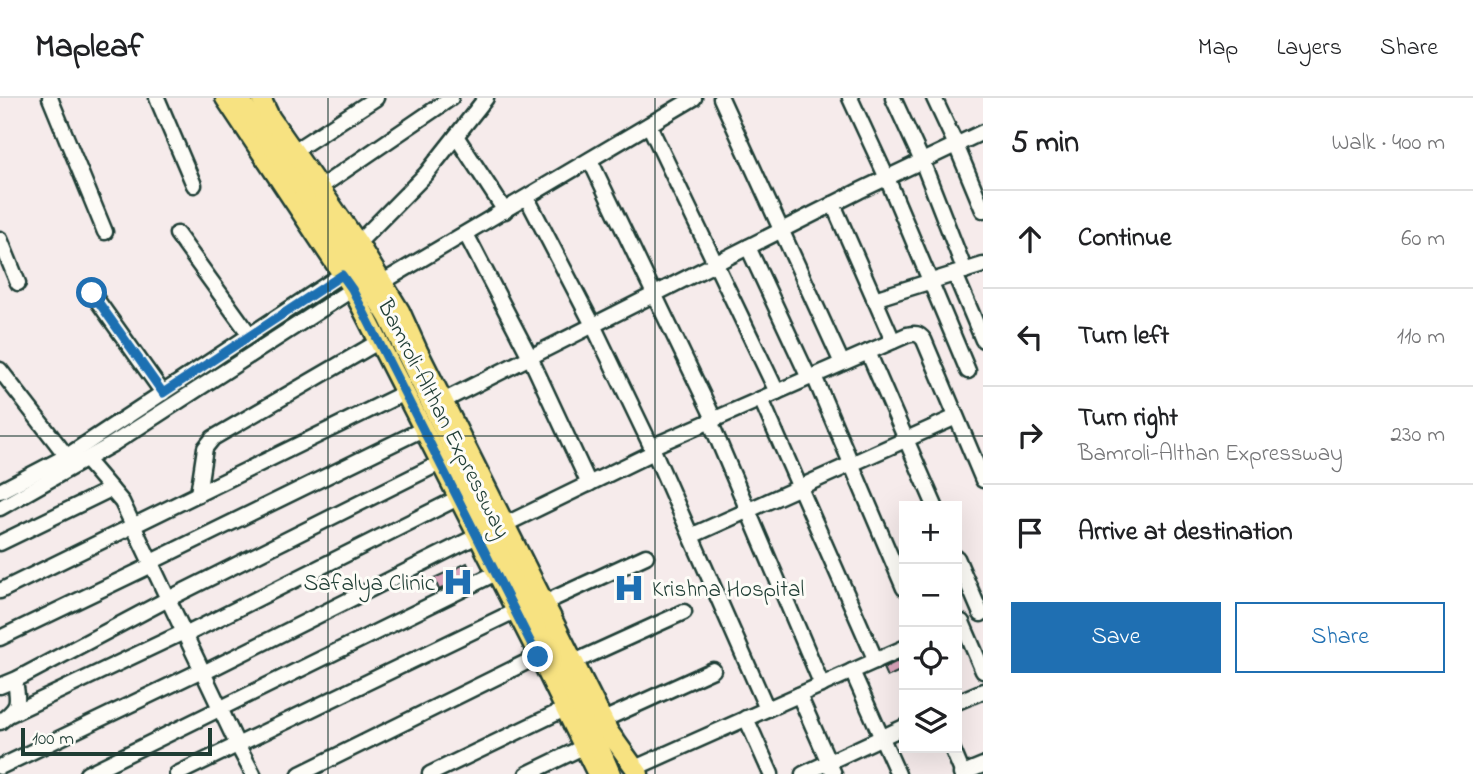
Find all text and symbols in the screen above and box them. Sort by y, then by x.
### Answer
text: Mapleaf [35,24,143,72]
text: Map [1198,31,1238,66]
text: Layers [1276,31,1342,66]
text: Share [1380,31,1438,66]
text: 5 min [1011,122,1079,166]
text: Walk · 400 m [1331,127,1445,160]
icon: ahead [1011,220,1049,258]
text: Continue [1078,220,1171,258]
text: 60 m [1401,223,1445,256]
route start [76,277,107,308]
street label: Bamroli-Althan Expressway [366,293,518,546]
icon: left [1011,318,1049,356]
text: Turn left [1078,318,1169,356]
text: 110 m [1397,321,1445,354]
text: Turn right [1078,400,1178,438]
icon: right [1011,416,1049,454]
text: 230 m [1391,419,1445,452]
text: Bamroli-Althan Expressway [1078,438,1343,471]
map controls [899,501,962,753]
button: + [899,501,962,564]
icon: arrive [1011,514,1049,552]
text: Arrive at destination [1078,514,1293,552]
button: − [899,564,962,627]
hospital icon: Safalya Clinic [441,565,475,599]
place label: Safalya Clinic [304,568,436,603]
hospital icon: Krishna Hospital [612,571,646,605]
place label: Krishna Hospital [652,574,804,607]
button: Save [1011,602,1221,673]
button: Share [1235,602,1445,673]
button: locate [899,627,962,690]
route end [522,641,553,672]
button: layers [899,690,962,753]
scale bar [21,725,212,757]
text: 100 m [32,726,74,753]

